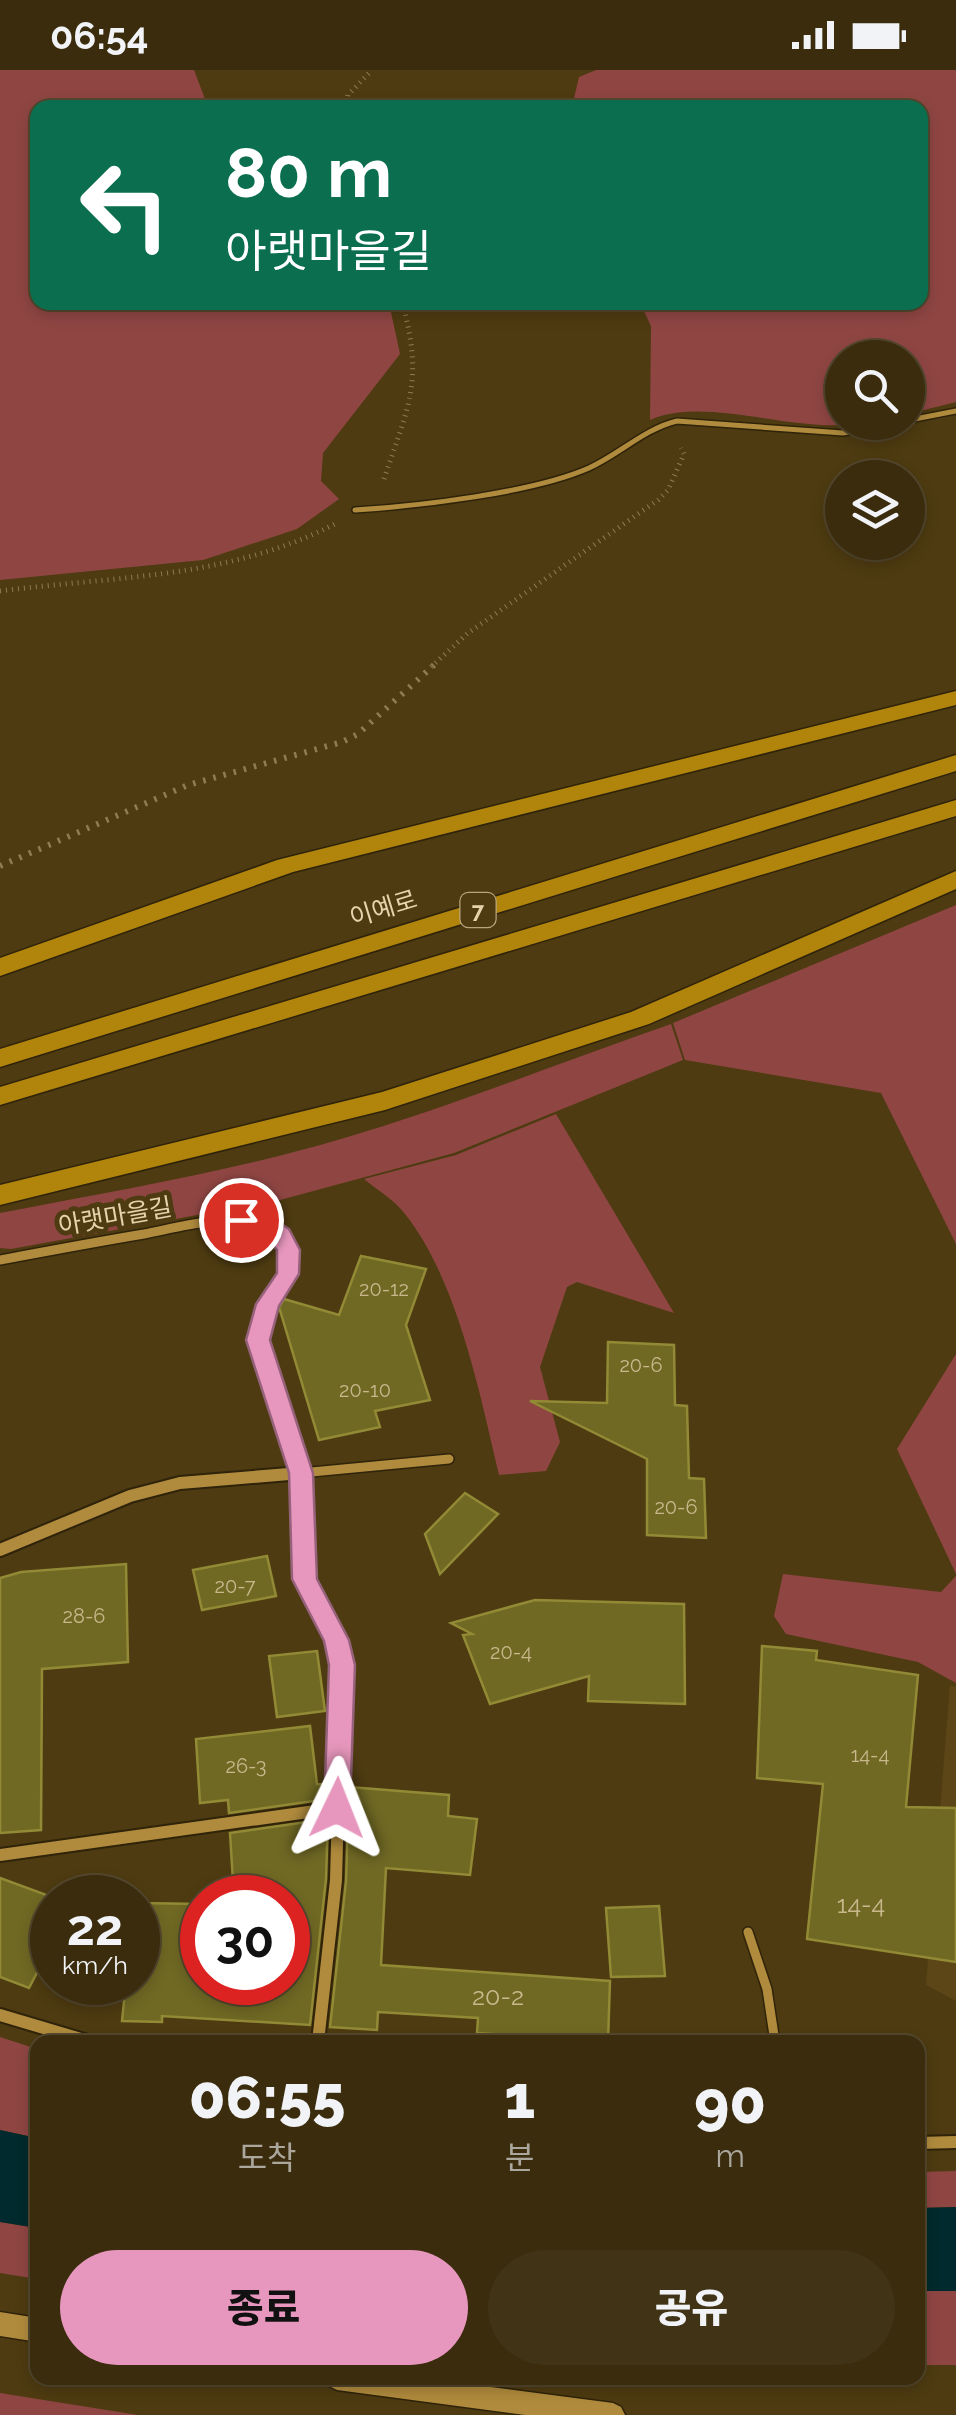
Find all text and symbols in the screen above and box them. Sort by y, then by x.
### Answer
text: 06:54 [50,13,149,58]
text: 80 m [225,131,392,213]
icon: left [60,140,190,270]
text: 아랫마을길 [225,225,432,278]
map controls [825,340,925,560]
button: search [825,340,925,440]
button: layers [825,460,925,560]
street label: 이예로 [346,884,420,932]
road number: 7 [460,893,496,927]
pin [199,1178,284,1263]
street label: 아랫마을길 [56,1191,174,1241]
icon: arrive [214,1193,269,1248]
house number: 20-12 [359,1277,409,1301]
house number: 20-6 [619,1353,663,1377]
house number: 20-10 [339,1378,391,1402]
house number: 20-6 [654,1495,698,1519]
house number: 20-7 [214,1574,256,1598]
house number: 28-6 [63,1604,105,1628]
house number: 20-4 [490,1640,532,1664]
house number: 14-4 [851,1743,889,1767]
house number: 26-3 [226,1754,266,1778]
position arrow [285,1756,389,1860]
speed limit sign: 30 [180,1875,310,2005]
house number: 14-4 [837,1889,885,1919]
text: 22 [67,1898,123,1957]
text: km/h [62,1950,128,1980]
house number: 20-2 [472,1981,524,2011]
text: 06:55 [189,2062,345,2132]
text: 1 [504,2062,535,2132]
text: 90 [694,2067,766,2137]
text: m [715,2137,745,2174]
text: 도착 [238,2139,297,2176]
text: 분 [505,2139,534,2176]
button: 종료 [60,2250,468,2365]
button: 공유 [488,2250,895,2365]

